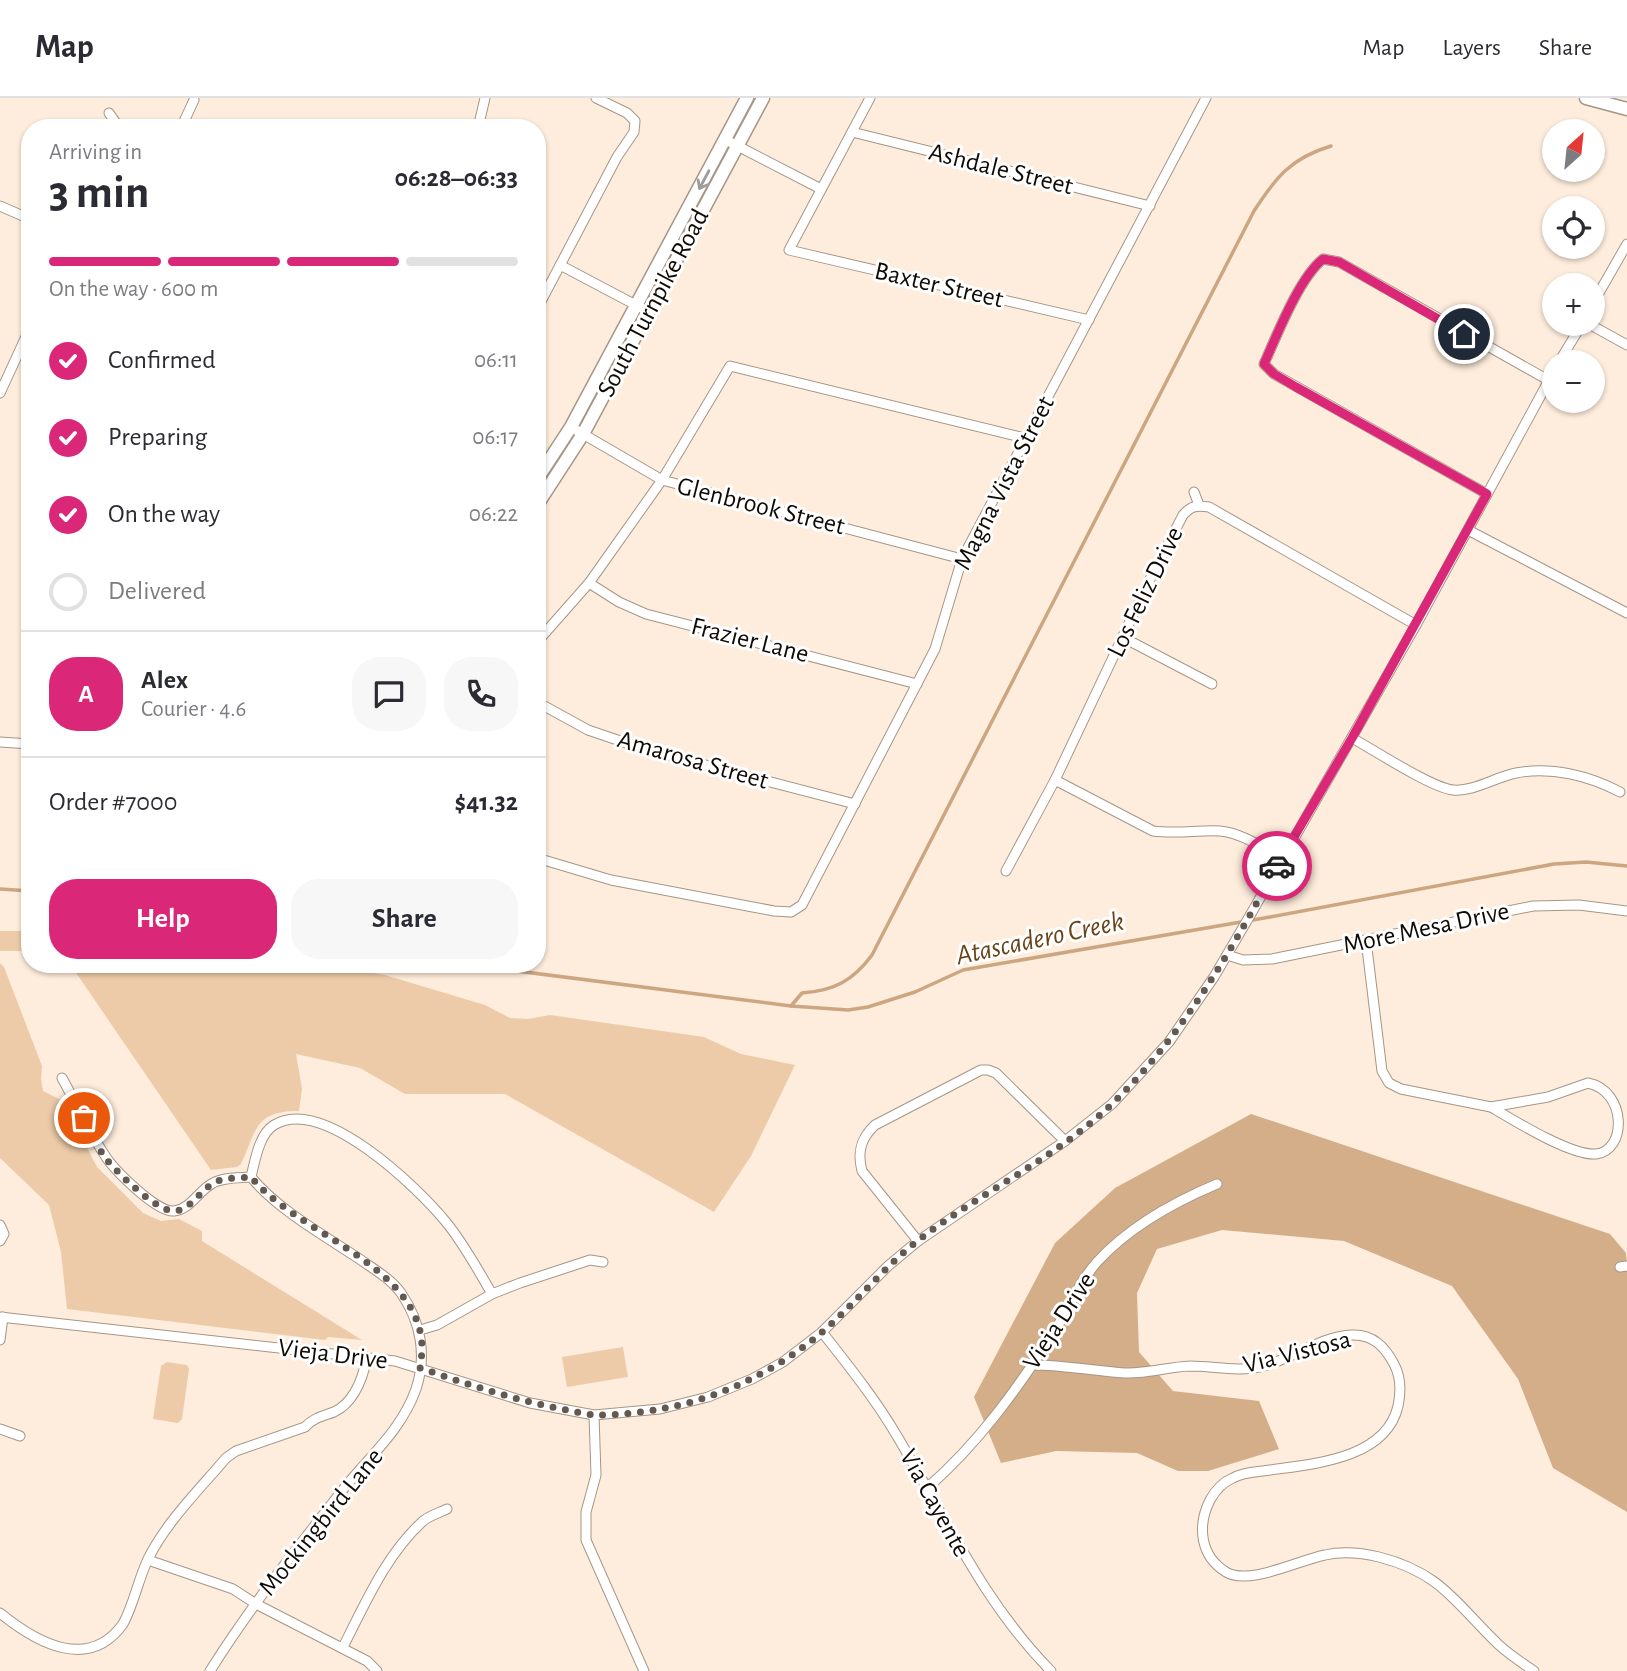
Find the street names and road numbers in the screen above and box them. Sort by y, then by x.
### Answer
street label: Ashdale Street [926,139,1076,199]
street label: South Turnpike Road [593,205,713,401]
street label: Baxter Street [872,258,1006,312]
street label: Magna Vista Street [949,392,1059,574]
street label: Glenbrook Street [675,473,847,539]
street label: Los Feliz Drive [1102,523,1188,661]
street label: Frazier Lane [689,613,811,667]
street label: Amarosa Street [615,726,771,794]
street label: More Mesa Drive [1341,898,1511,958]
street label: Vieja Drive [1018,1268,1100,1374]
street label: Via Vistosa [1240,1326,1354,1378]
street label: Vieja Drive [277,1334,389,1374]
street label: Mockingbird Lane [254,1444,388,1600]
street label: Via Cayente [895,1445,975,1561]

